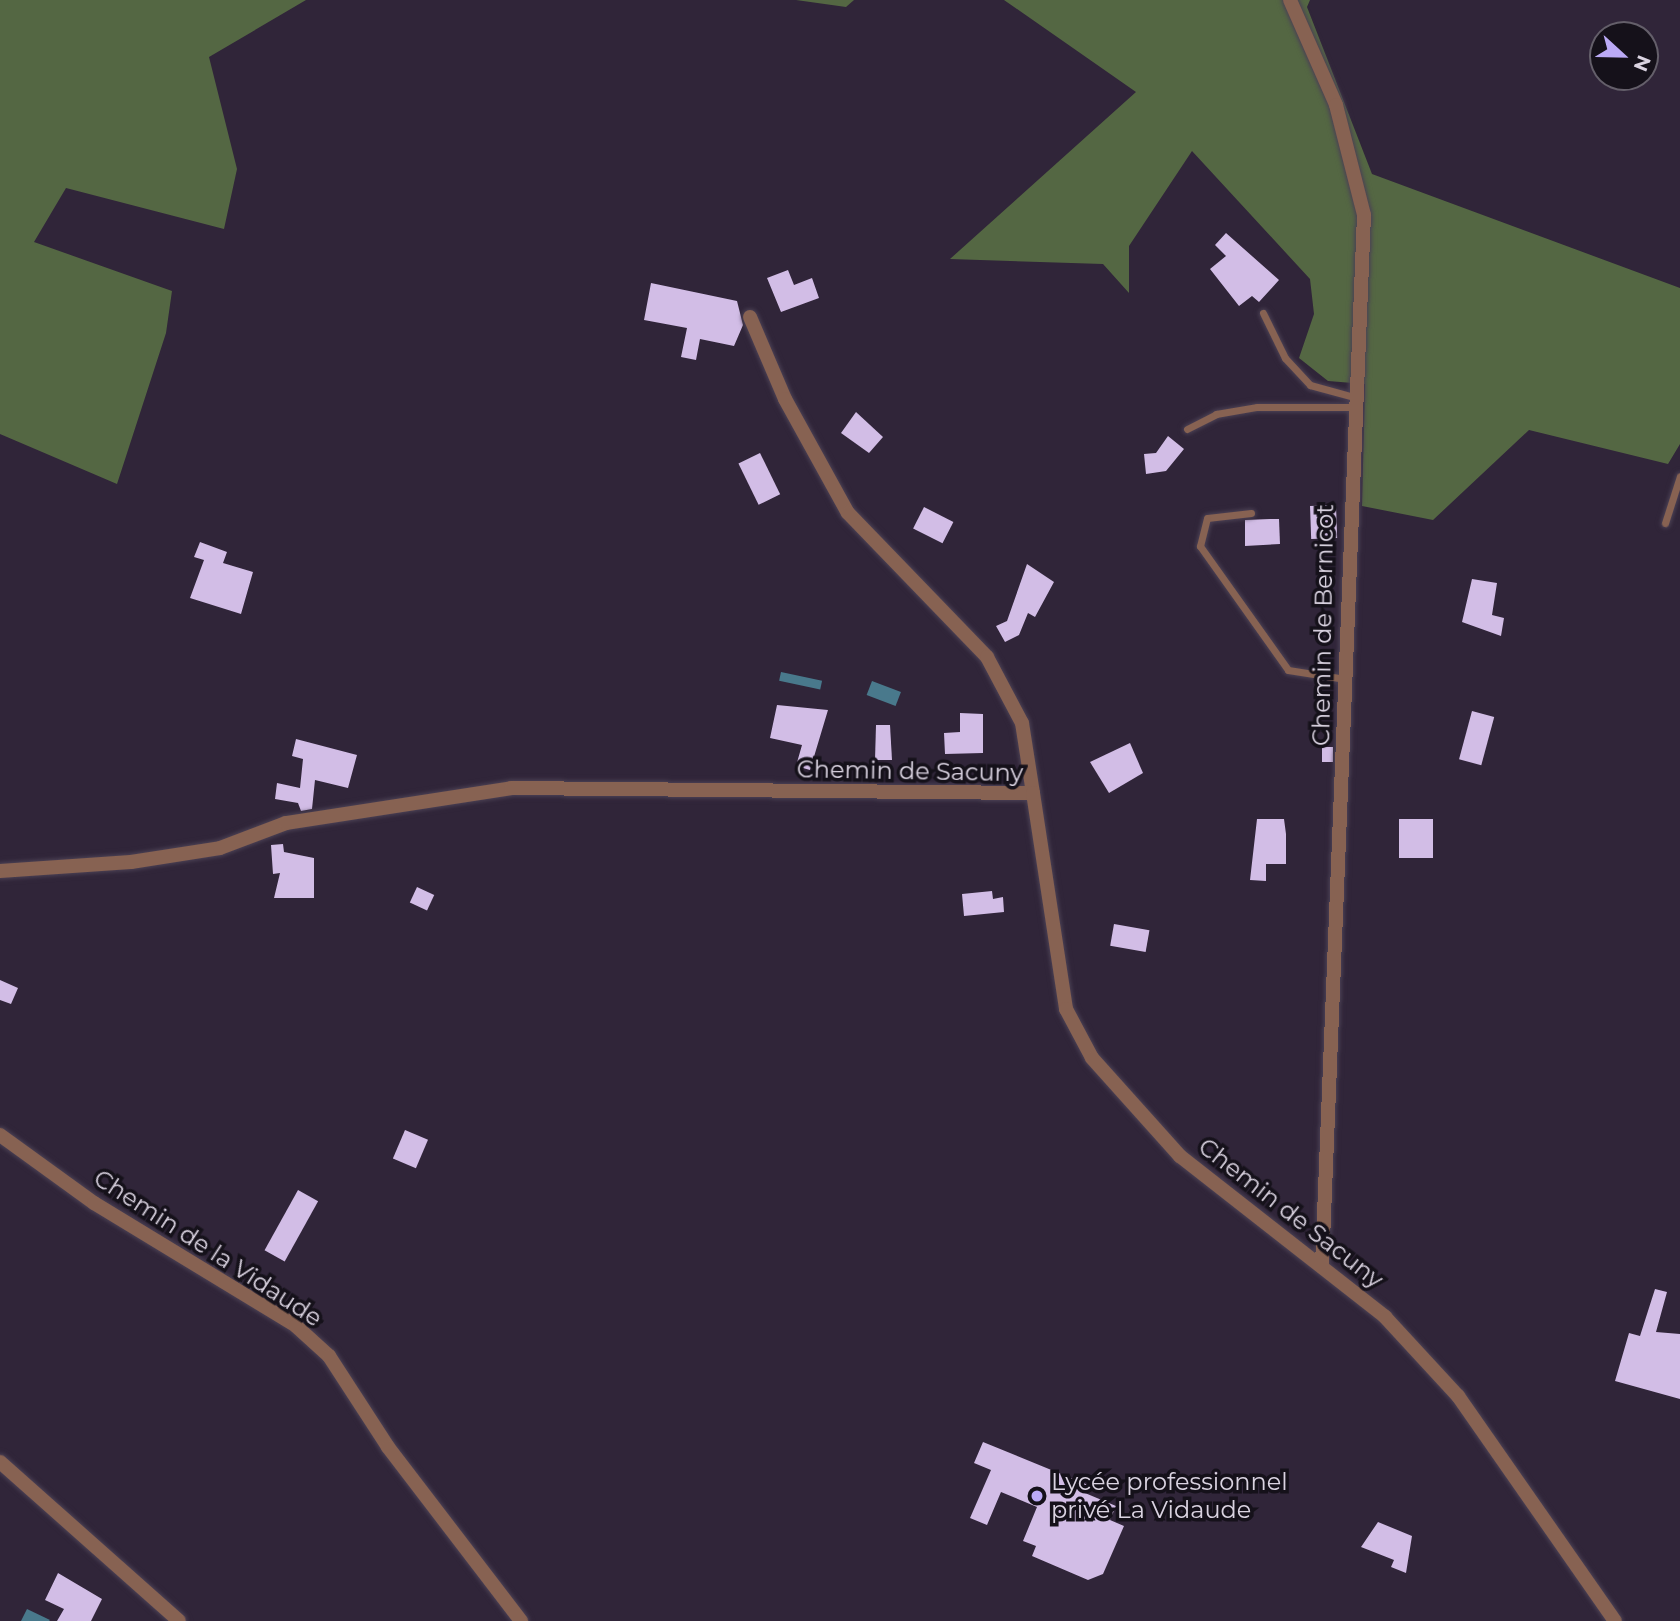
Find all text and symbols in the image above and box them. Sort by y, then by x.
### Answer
north arrow [1589,21,1659,91]
text: N [1629,52,1656,75]
street label: Chemin de Bernicot [1306,504,1340,746]
street label: Chemin de Sacuny [796,755,1024,787]
street label: Chemin de Sacuny [1193,1132,1389,1294]
street label: Chemin de la Vidaude [89,1163,327,1333]
place label: Lycée professionnel privé La Vidaude [1051,1468,1288,1524]
marker: Lycée professionnel privé La Vidaude [1029,1488,1045,1504]

